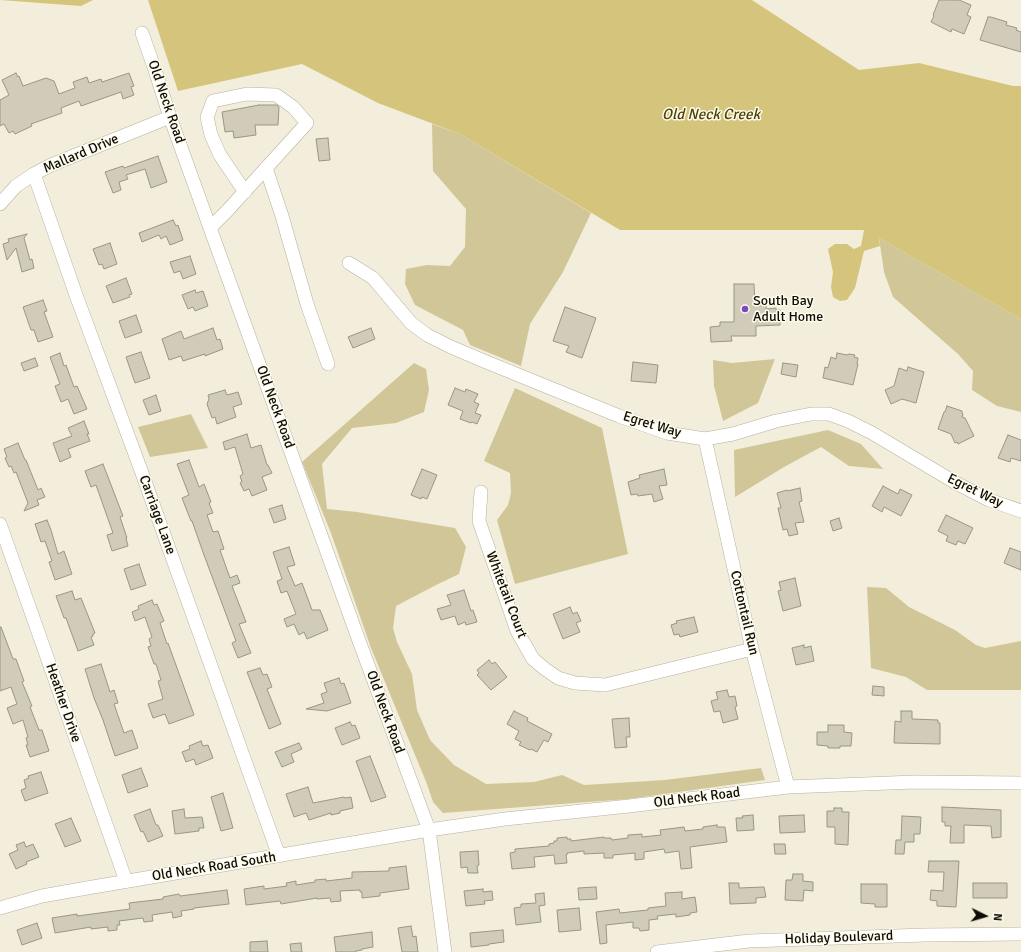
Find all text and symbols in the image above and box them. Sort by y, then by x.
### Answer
street label: Old Neck Road [144,58,188,146]
water label: Old Neck Creek [662,106,760,124]
street label: Mallard Drive [41,131,121,177]
place label: South Bay Adult Home [753,293,823,326]
marker: South Bay Adult Home [740,304,750,314]
street label: Old Neck Road [252,363,298,451]
street label: Egret Way [621,408,683,442]
street label: Egret Way [944,470,1006,512]
street label: Carriage Lane [135,473,179,557]
street label: Whitetail Court [482,549,530,641]
street label: Cottontail Run [726,569,762,657]
street label: Heather Drive [42,661,84,745]
street label: Old Neck Road [362,668,408,756]
street label: Old Neck Road [653,784,741,812]
street label: Old Neck Road South [151,849,277,885]
north arrow [965,896,1005,936]
text: N [991,913,1004,921]
street label: Holiday Boulevard [784,928,894,948]

